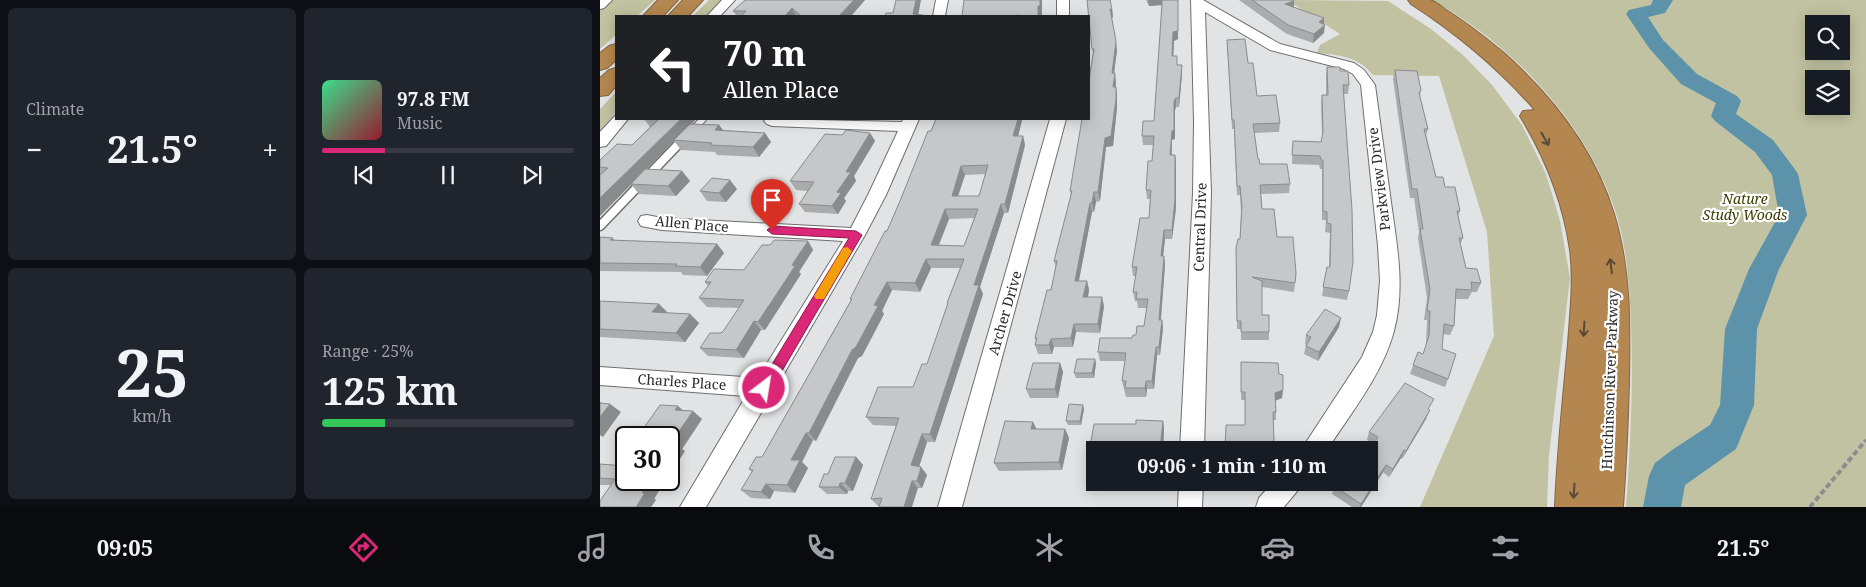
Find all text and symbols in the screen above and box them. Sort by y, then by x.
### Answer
map controls [1805,15,1850,115]
button: search [1805,15,1850,60]
text: 70 m [723,29,806,76]
icon: left [640,35,705,100]
button: layers [1805,70,1850,115]
text: Allen Place [723,74,839,104]
text: 97.8 FM [397,86,470,112]
text: Climate [26,98,84,120]
text: Music [397,112,442,134]
text: 21.5° [107,122,198,174]
street label: Parkview Drive [1363,126,1394,232]
text: − [26,130,42,168]
text: + [262,130,278,168]
one-way arrow [1541,131,1550,146]
icon: previous [350,161,378,189]
icon: pause [434,161,462,189]
icon: next [518,161,546,189]
pin [751,179,793,230]
street label: Central Drive [1188,182,1211,272]
icon: arrive [758,186,786,214]
park label: Nature Study Woods [1703,189,1788,224]
street label: Allen Place [654,211,730,236]
one-way arrow [1606,258,1616,274]
street label: Archer Drive [983,269,1026,357]
street label: Hutchinson River Parkway [1597,290,1622,470]
one-way arrow [1580,321,1589,337]
text: 25 [115,328,189,416]
text: Range · 25% [322,340,414,362]
position arrow [737,361,789,413]
text: 125 km [322,364,458,416]
street label: Charles Place [637,369,727,394]
text: km/h [132,405,172,427]
speed limit sign: 30 [615,426,680,491]
text: 09:06 · 1 min · 110 m [1137,453,1327,479]
one-way arrow [1569,483,1578,499]
icon: directions [346,530,381,565]
icon: music [575,530,610,565]
icon: phone [803,530,838,565]
icon: climate [1032,530,1067,565]
icon: car [1260,530,1295,565]
icon: filters [1488,530,1523,565]
text: 09:05 [97,532,153,562]
text: 21.5° [1717,532,1769,562]

